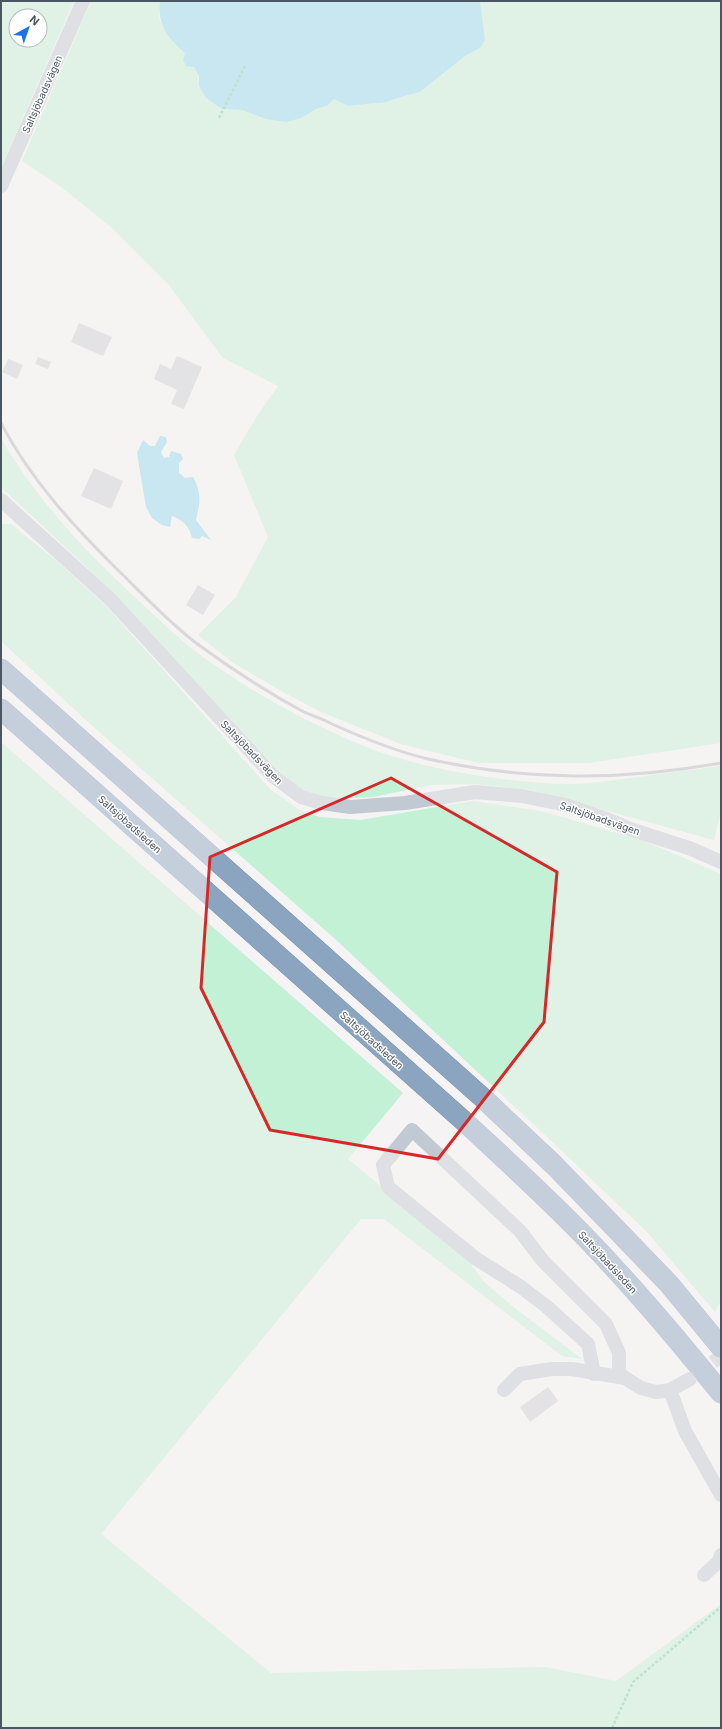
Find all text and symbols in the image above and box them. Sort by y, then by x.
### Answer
north arrow [8,8,48,48]
text: N [27,12,42,28]
street label: Saltsjöbadsvägen [19,53,65,135]
street label: Saltsjöbadsvägen [219,718,285,786]
street label: Saltsjöbadsleden [96,792,164,856]
street label: Saltsjöbadsvägen [558,799,642,837]
street label: Saltsjöbadsleden [338,1008,406,1072]
street label: Saltsjöbadsleden [576,1228,640,1296]

